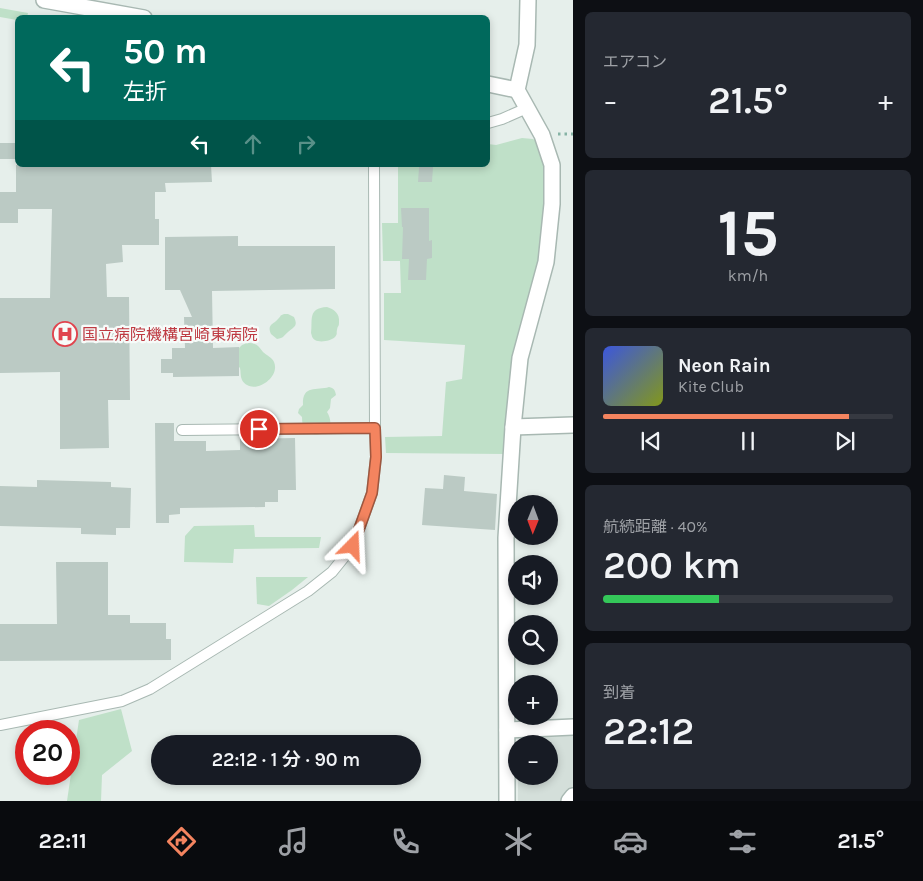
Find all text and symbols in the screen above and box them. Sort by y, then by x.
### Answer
text: 50 m [123,31,208,72]
icon: left [40,35,105,100]
text: エアコン [603,52,667,71]
text: 21.5° [708,78,788,123]
text: 左折 [123,79,167,105]
text: − [603,84,618,117]
text: + [878,84,893,117]
icon: left [186,130,214,158]
icon: ahead [239,130,267,158]
icon: right [292,130,320,158]
text: 15 [717,195,779,271]
text: km/h [728,266,768,285]
hospital icon: 国立病院機構宮崎東病院 [52,321,78,347]
place label: 国立病院機構宮崎東病院 [82,325,258,344]
text: Neon Rain [678,355,771,377]
text: Kite Club [678,377,744,396]
pin [238,408,280,450]
icon: arrive [245,415,273,443]
icon: previous [637,427,665,455]
icon: pause [734,427,762,455]
icon: next [831,427,859,455]
north arrow [508,495,558,545]
map controls [508,495,558,785]
text: 航続距離 · 40% [603,517,708,536]
position arrow [326,519,378,571]
text: 200 km [603,543,741,588]
button: sound [508,555,558,605]
button: search [508,615,558,665]
button: + [508,675,558,725]
text: 到着 [603,683,635,702]
text: 22:12 [603,709,694,754]
speed limit sign: 20 [15,720,80,785]
button: − [508,735,558,785]
text: 22:12 · 1 分 · 90 m [212,749,360,771]
icon: directions [164,824,199,859]
icon: music [276,824,311,859]
icon: phone [388,824,423,859]
icon: climate [501,824,536,859]
icon: car [613,824,648,859]
icon: filters [725,824,760,859]
text: 22:11 [39,828,87,854]
text: 21.5° [837,828,884,854]

